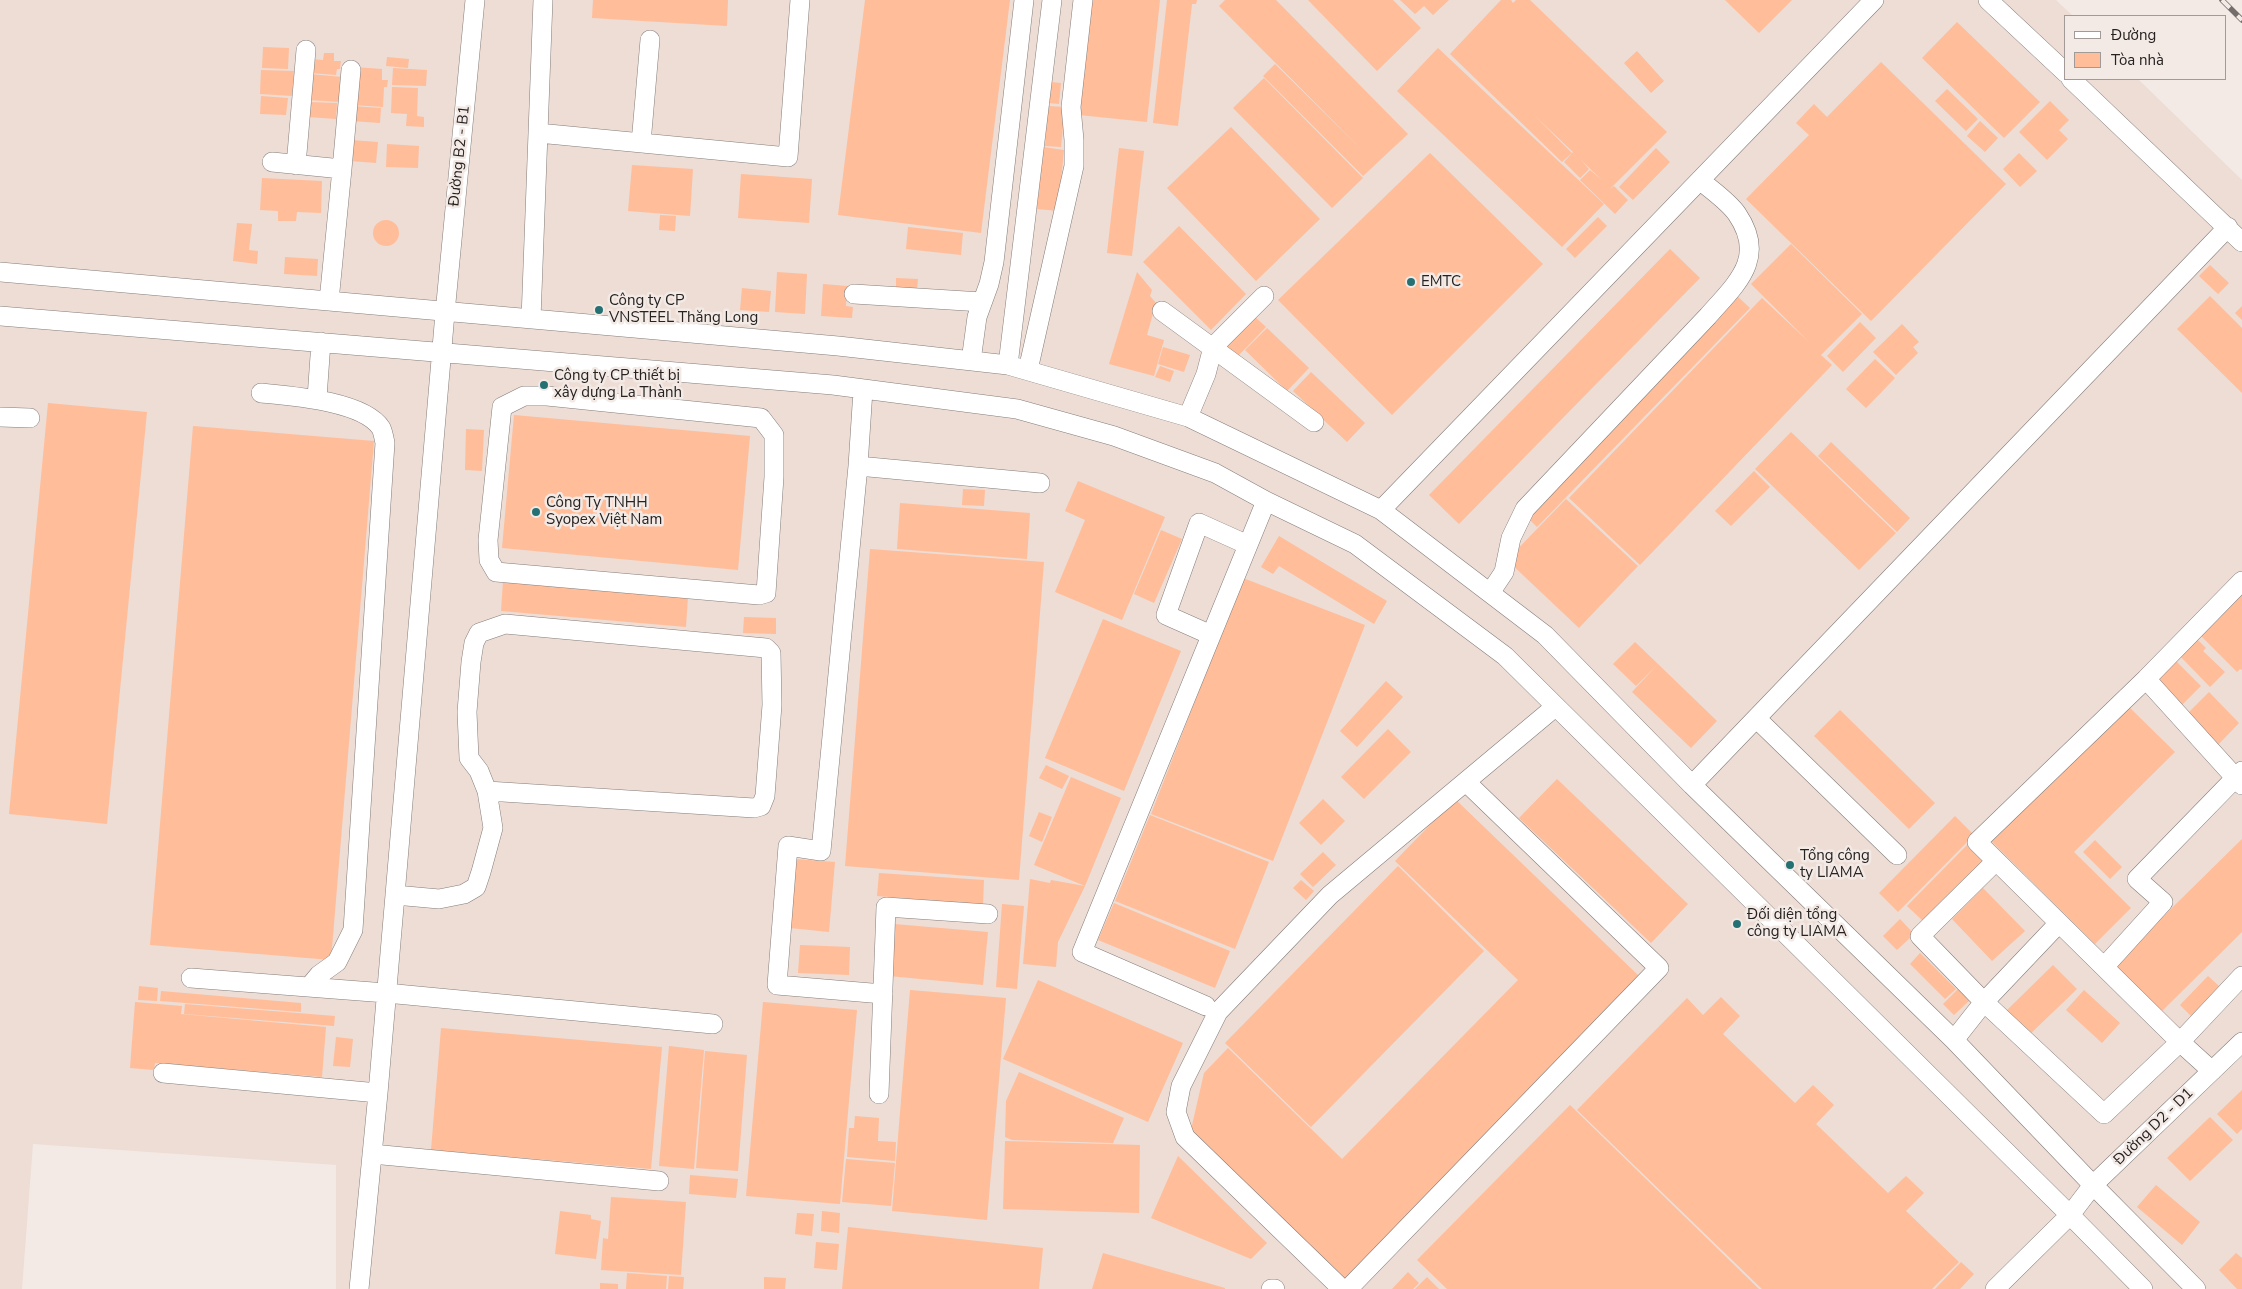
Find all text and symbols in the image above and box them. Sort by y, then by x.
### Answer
legend [2064,15,2227,80]
text: Đường [2111,25,2156,45]
text: Tòa nhà [2111,50,2164,70]
street label: Đường B2 - B1 [446,105,474,207]
place label: EMTC [1421,273,1461,291]
marker: EMTC [1405,276,1417,288]
place label: Công ty CP VNSTEEL Thăng Long [609,292,758,327]
marker: Công ty CP VNSTEEL Thăng Long [593,304,605,316]
place label: Công ty CP thiết bị xây dựng La Thành [554,367,682,402]
marker: Công ty CP thiết bị xây dựng La Thành [538,379,550,391]
place label: Công Ty TNHH Syopex Việt Nam [546,494,662,529]
marker: Công Ty TNHH Syopex Việt Nam [530,506,542,518]
place label: Tổng công ty LIAMA [1800,847,1870,882]
marker: Tổng công ty LIAMA [1784,859,1796,871]
place label: Đối diện tổng công ty LIAMA [1747,906,1847,941]
marker: Đối diện tổng công ty LIAMA [1731,918,1743,930]
street label: Đường D2 - D1 [2111,1085,2197,1169]

